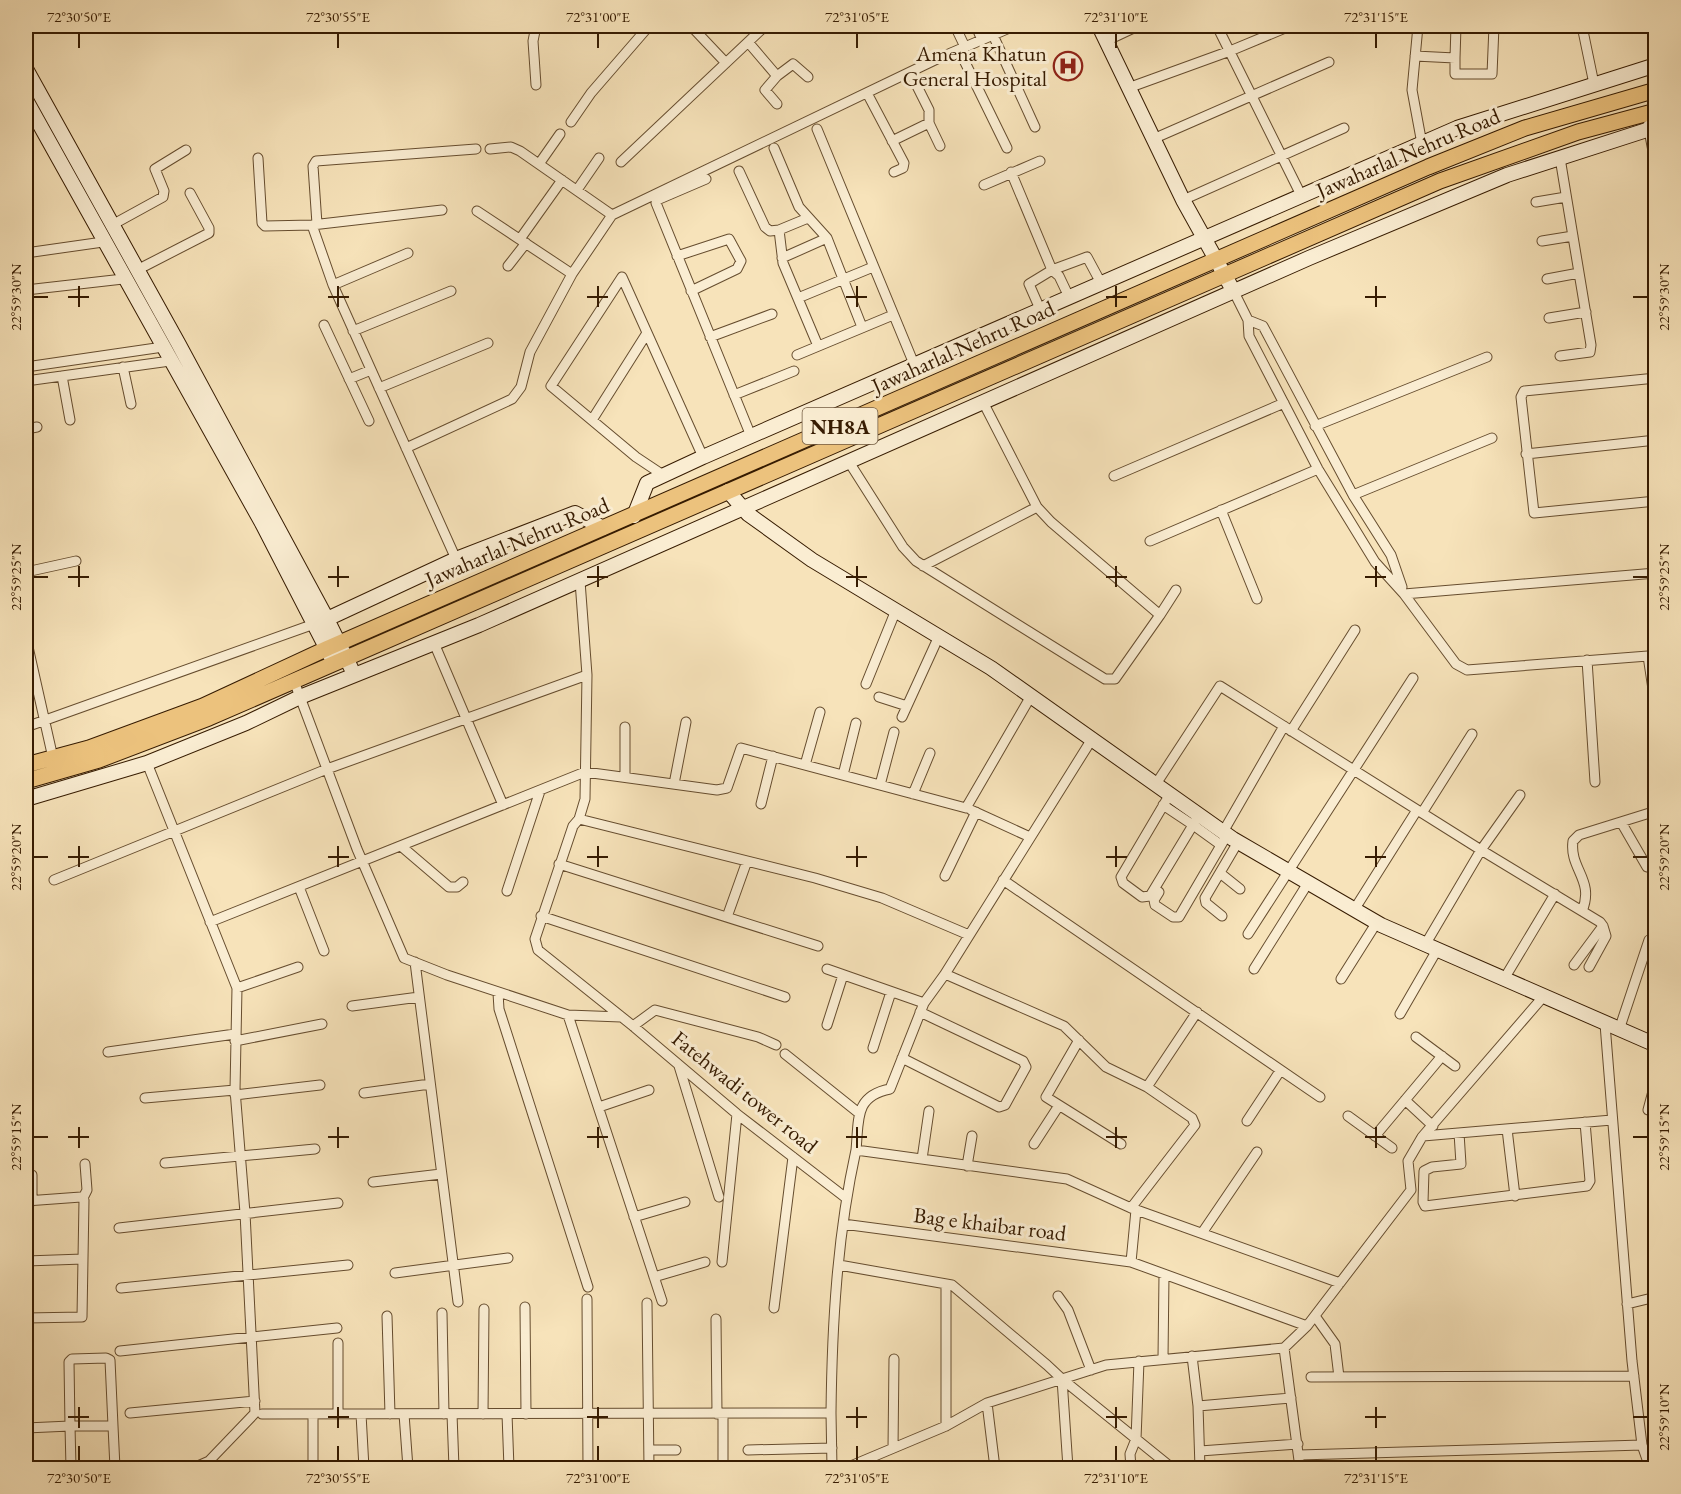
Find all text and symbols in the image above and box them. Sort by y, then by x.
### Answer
text: 72°30'50"E [47,7,112,26]
text: 72°30'55"E [306,7,371,26]
text: 72°31'00"E [566,7,631,26]
text: 72°31'05"E [825,7,890,26]
text: 72°31'10"E [1084,7,1149,26]
text: 72°31'15"E [1344,7,1409,26]
place label: Amena Khatun General Hospital [903,39,1047,93]
hospital icon: Amena Khatun General Hospital [1052,50,1084,82]
street label: Jawaharlal Nehru Road [1310,101,1505,206]
text: 22°59'30"N [6,263,25,331]
text: 22°59'30"N [1654,263,1673,331]
street label: Jawaharlal Nehru Road [865,293,1060,401]
road number: NH8A [802,408,878,444]
street label: Jawaharlal Nehru Road [419,490,614,595]
text: 22°59'25"N [6,543,25,611]
text: 22°59'25"N [1654,543,1673,611]
text: 22°59'20"N [6,823,25,891]
text: 22°59'20"N [1654,823,1673,891]
street label: Fatehwadi tower road [666,1024,825,1160]
text: 22°59'15"N [6,1103,25,1171]
text: 22°59'15"N [1654,1103,1673,1171]
street label: Bag e khaibar road [912,1200,1069,1248]
text: 22°59'10"N [1654,1383,1673,1451]
text: 72°30'50"E [47,1468,112,1487]
text: 72°30'55"E [306,1468,371,1487]
text: 72°31'00"E [566,1468,631,1487]
text: 72°31'05"E [825,1468,890,1487]
text: 72°31'10"E [1084,1468,1149,1487]
text: 72°31'15"E [1344,1468,1409,1487]

